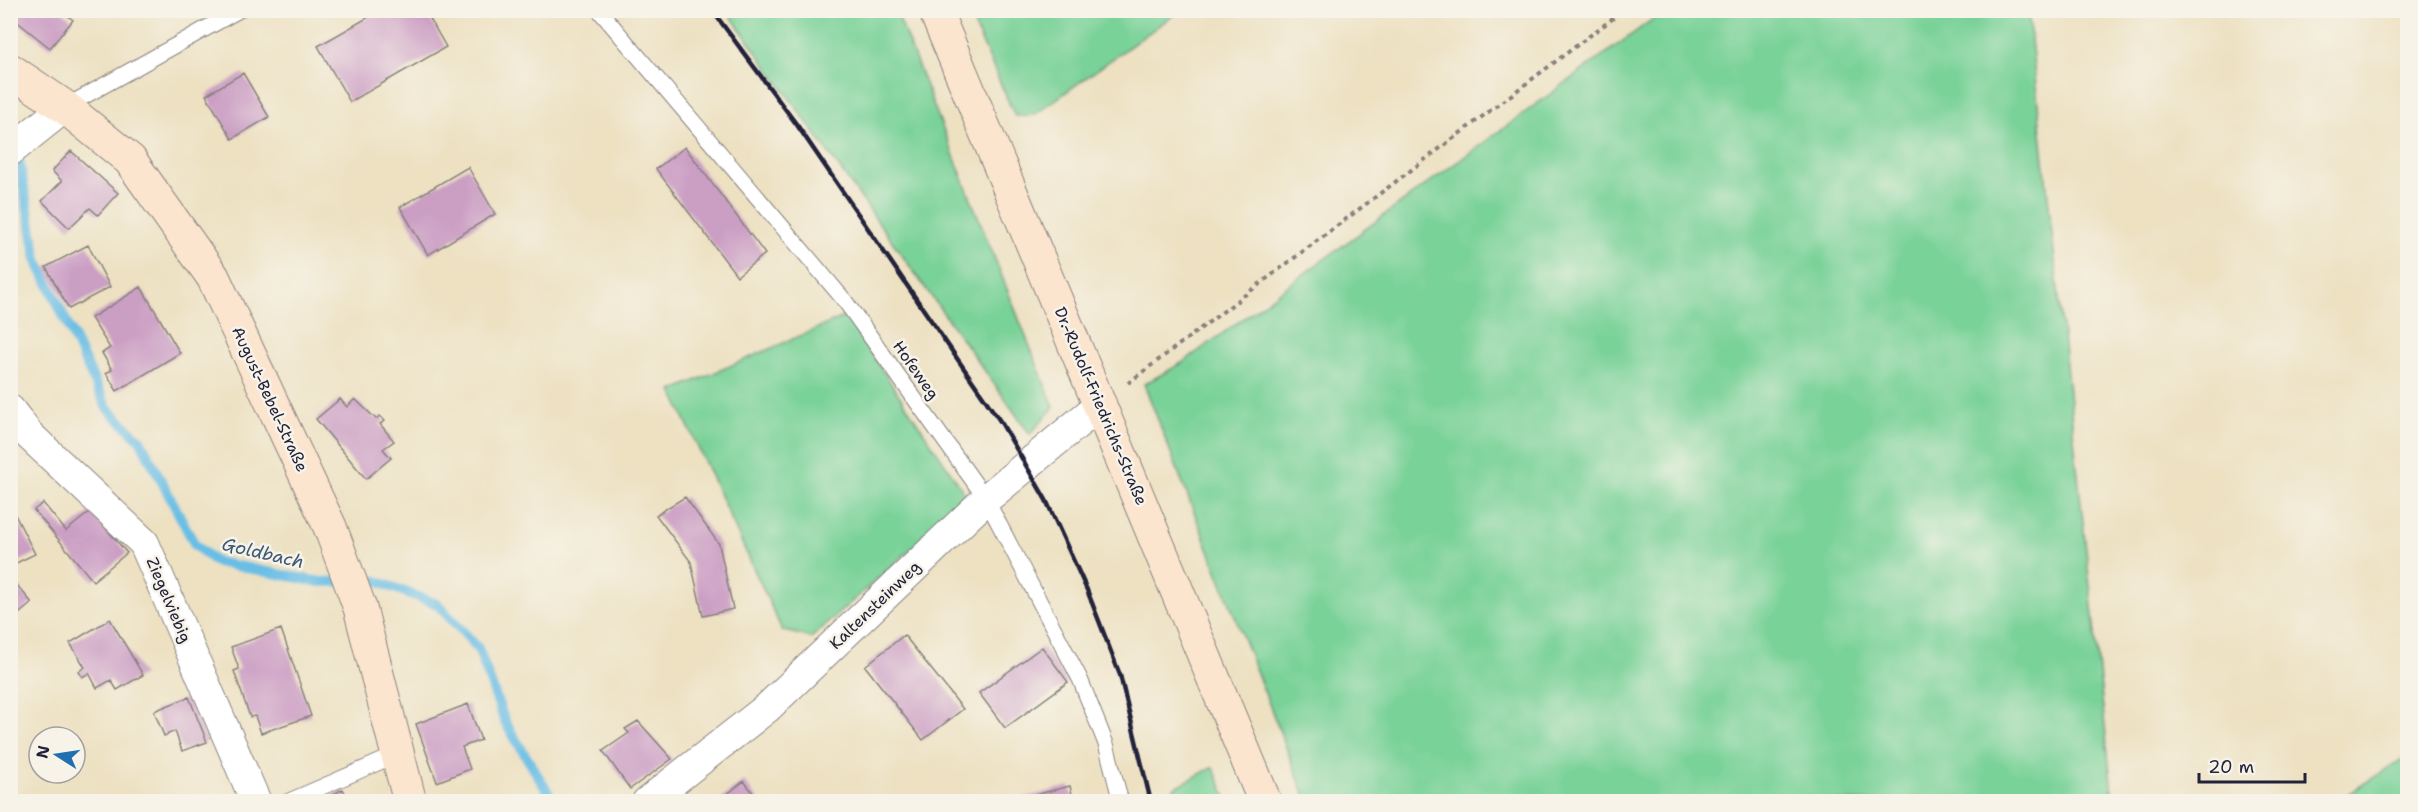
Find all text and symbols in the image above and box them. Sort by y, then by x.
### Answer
street label: Dr.-Rudolf-Friedrichs-Straße [1050,304,1152,508]
street label: August-Bebel-Straße [227,323,313,475]
street label: Hofeweg [888,336,944,404]
water label: Goldbach [220,532,306,574]
street label: Ziegelviebig [142,554,197,646]
street label: Kaltensteinweg [825,556,925,654]
north arrow [27,725,87,785]
text: N [31,744,54,760]
scale bar [2199,746,2306,784]
text: 20 m [2208,755,2254,779]

